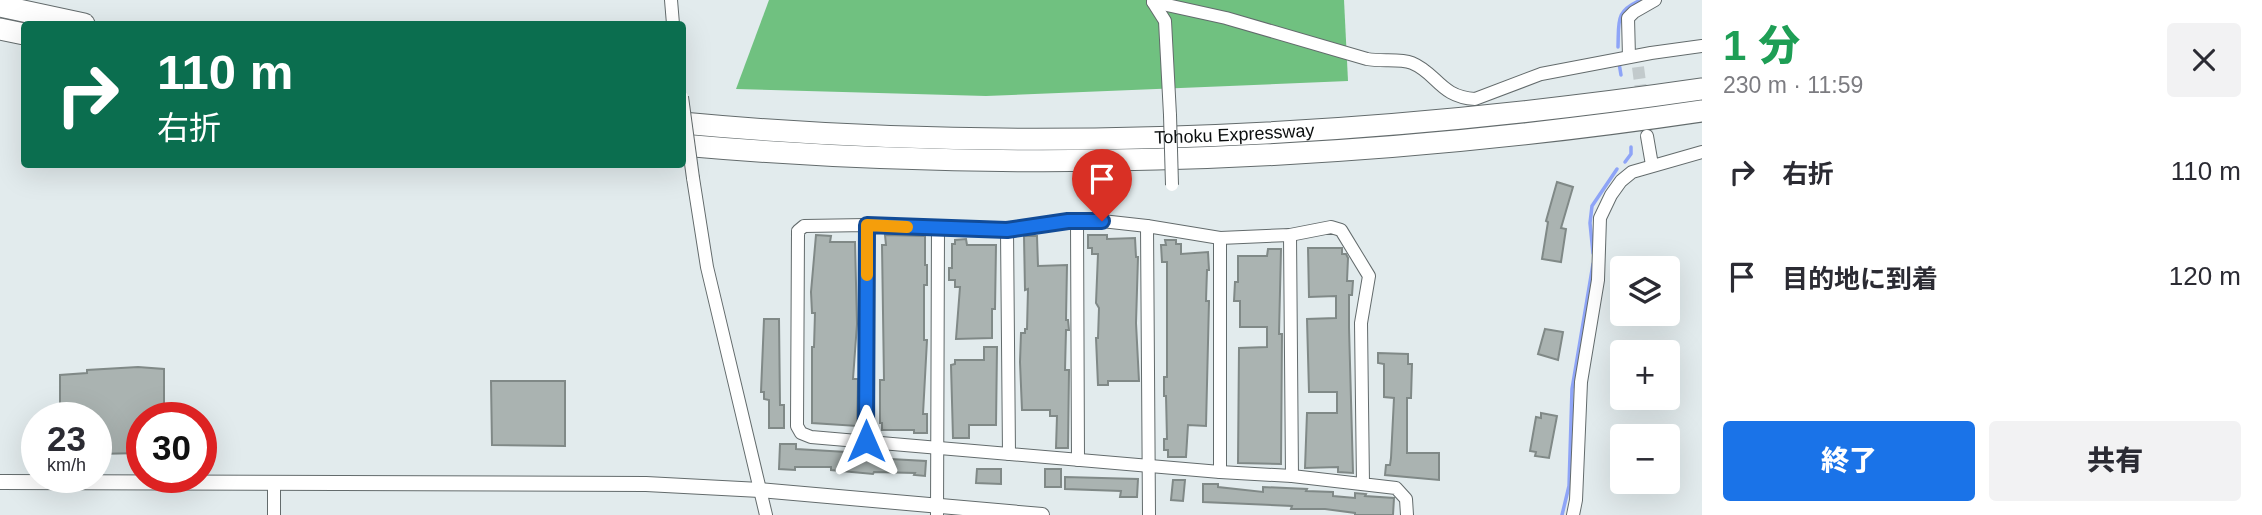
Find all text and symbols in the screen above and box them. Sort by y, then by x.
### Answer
text: 1 分 [1723,22,1800,69]
button: close [2167,23,2241,97]
text: 110 m [157,45,293,99]
icon: right [42,49,133,140]
text: 230 m · 11:59 [1723,72,1863,98]
text: 右折 [157,110,221,146]
street label: Tohoku Expressway [1154,120,1315,148]
pin [1072,149,1132,221]
icon: right [1723,153,1761,191]
text: 110 m [2171,156,2241,186]
text: 右折 [1782,159,1834,189]
icon: arrive [1083,160,1121,198]
map controls [1610,256,1680,494]
button: layers [1610,256,1680,326]
icon: arrive [1723,258,1761,296]
text: 120 m [2169,261,2241,291]
text: 目的地に到着 [1782,264,1938,294]
button: + [1610,340,1680,410]
speed limit sign: 30 [126,402,217,493]
position arrow [829,404,903,478]
text: 23 [47,419,86,458]
button: 終了 [1723,421,1975,501]
button: 共有 [1989,421,2241,501]
button: − [1610,424,1680,494]
text: km/h [47,455,86,475]

